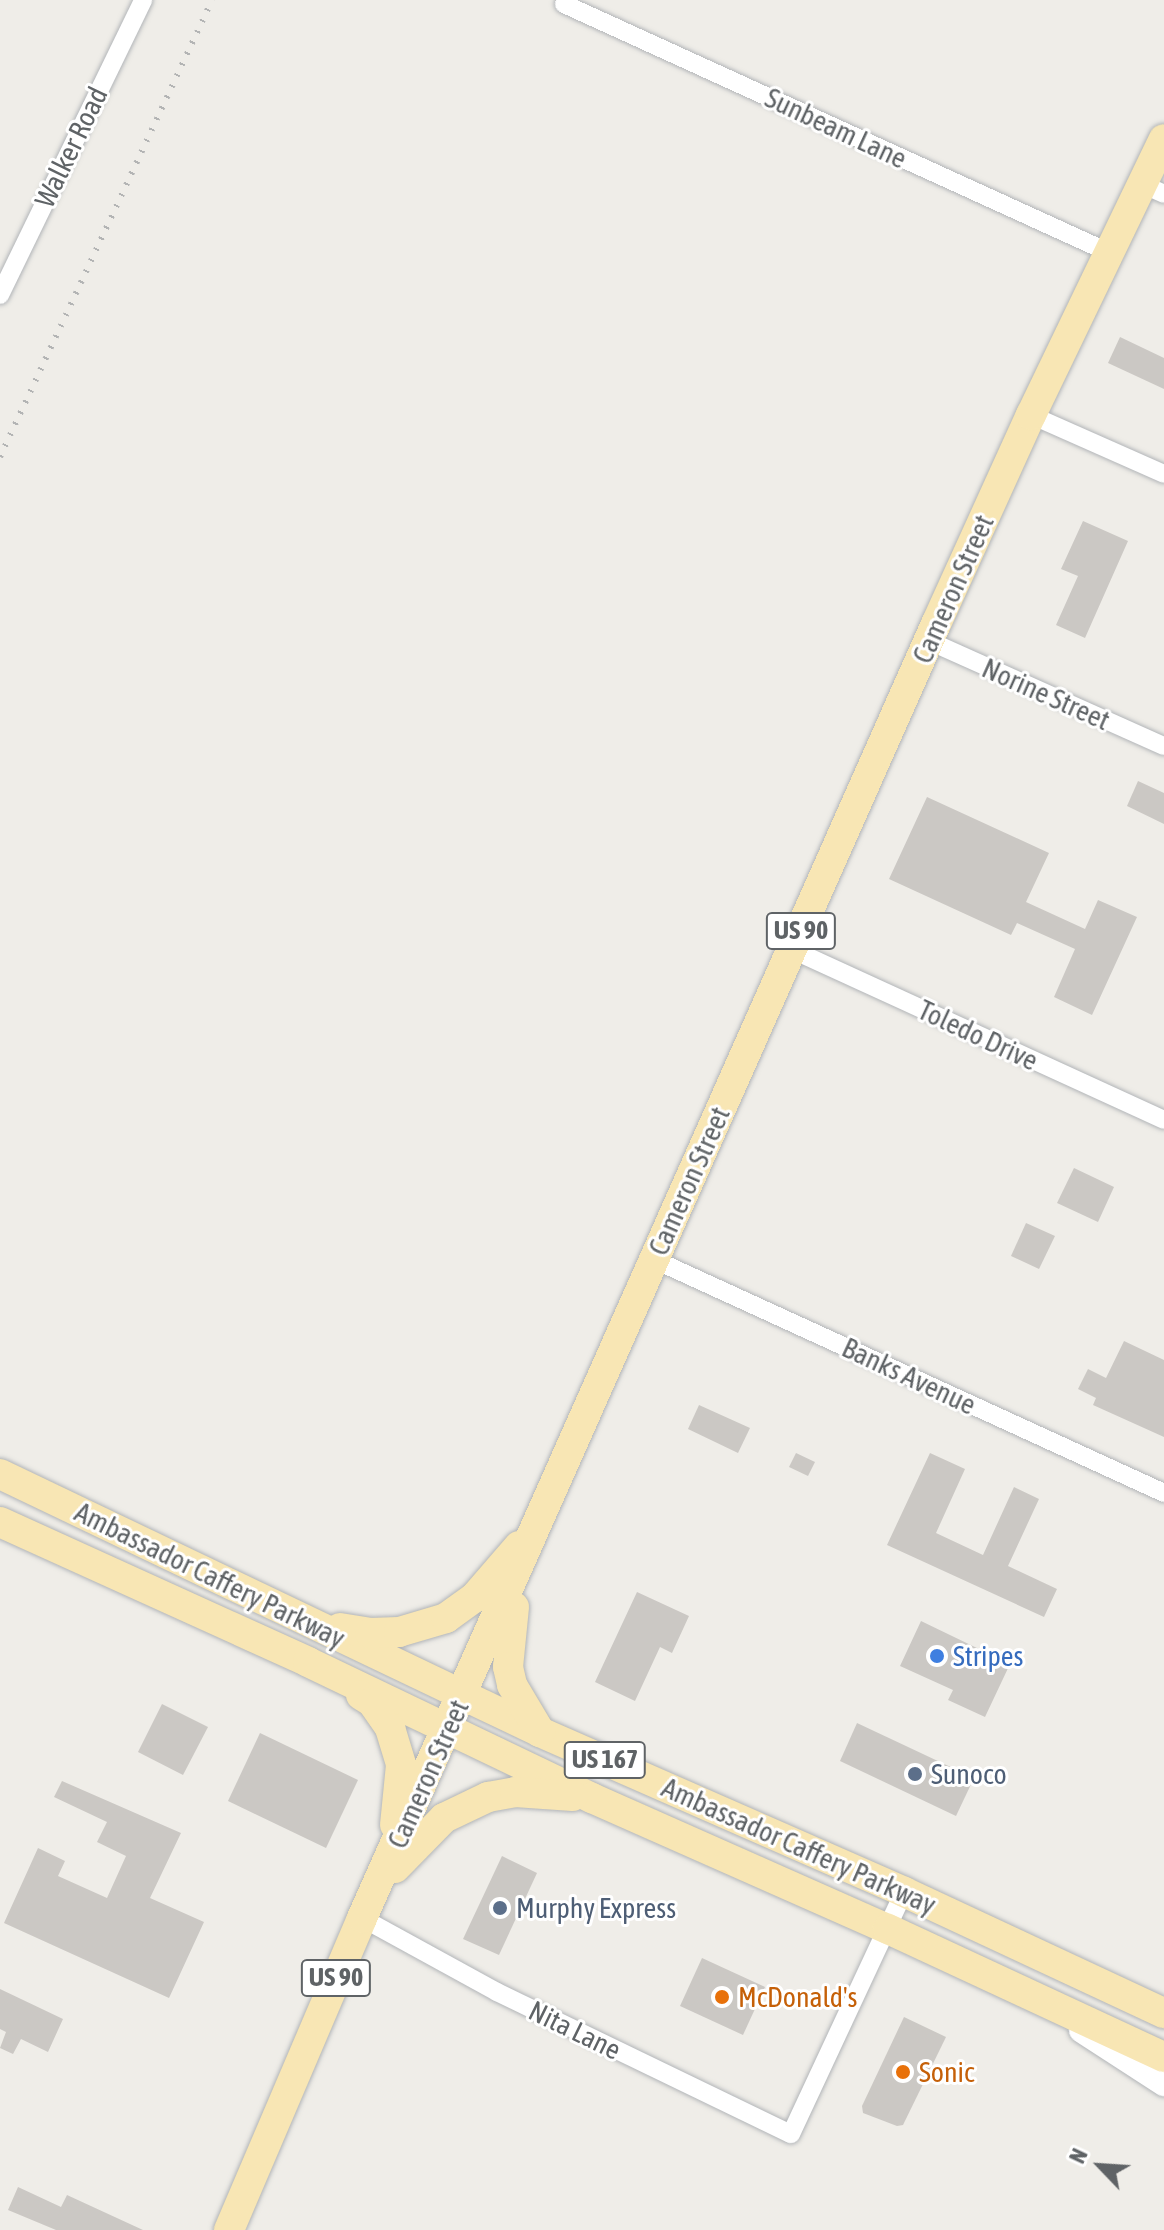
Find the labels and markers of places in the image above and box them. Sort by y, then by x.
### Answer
place label: Stripes [953,1639,1023,1673]
marker: Stripes [928,1647,946,1665]
place label: Sunoco [931,1757,1007,1791]
marker: Sunoco [906,1765,924,1783]
place label: Murphy Express [516,1891,676,1925]
marker: Murphy Express [491,1899,509,1917]
place label: McDonald's [738,1980,857,2014]
marker: McDonald's [713,1988,731,2006]
place label: Sonic [919,2055,974,2089]
marker: Sonic [894,2063,912,2081]

